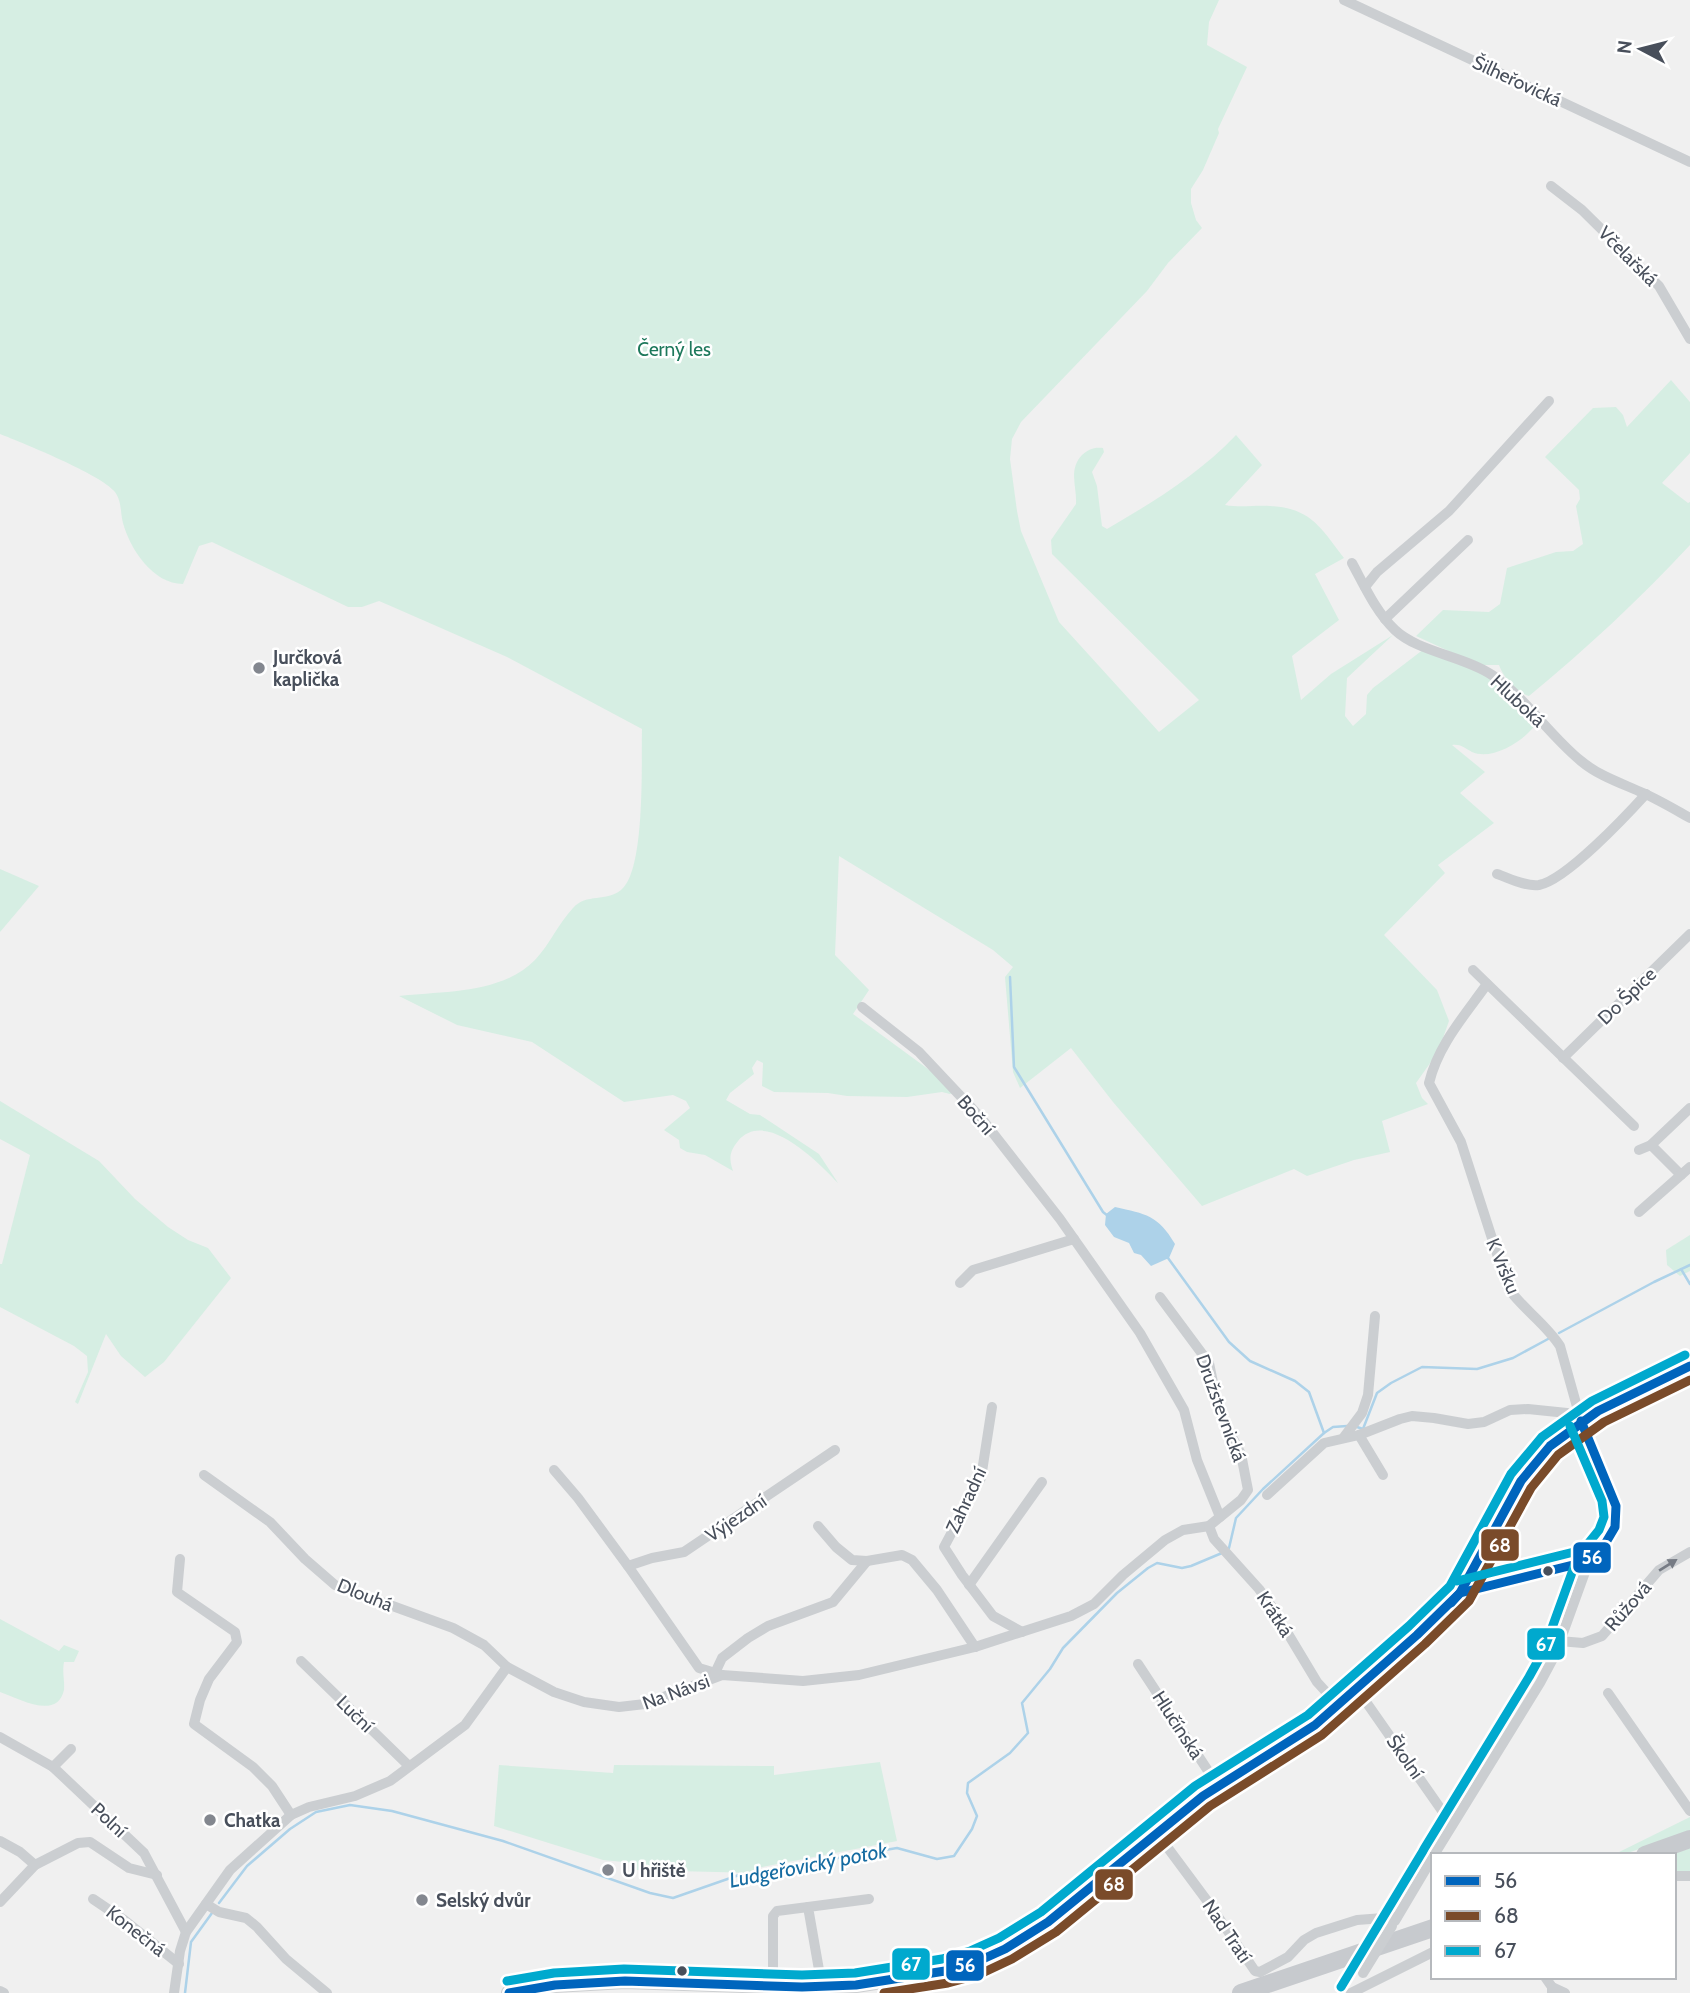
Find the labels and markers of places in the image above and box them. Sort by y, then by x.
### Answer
place label: Jurčková kaplička [272,646,342,691]
marker: Jurčková kaplička [251,660,267,676]
unlabelled marker [1541,1564,1555,1578]
place label: Chatka [224,1809,281,1832]
marker: Chatka [202,1812,218,1828]
place label: U hřiště [622,1859,686,1882]
marker: U hřiště [600,1862,616,1878]
place label: Selský dvůr [436,1889,531,1912]
marker: Selský dvůr [414,1892,430,1908]
unlabelled marker [675,1964,689,1978]

